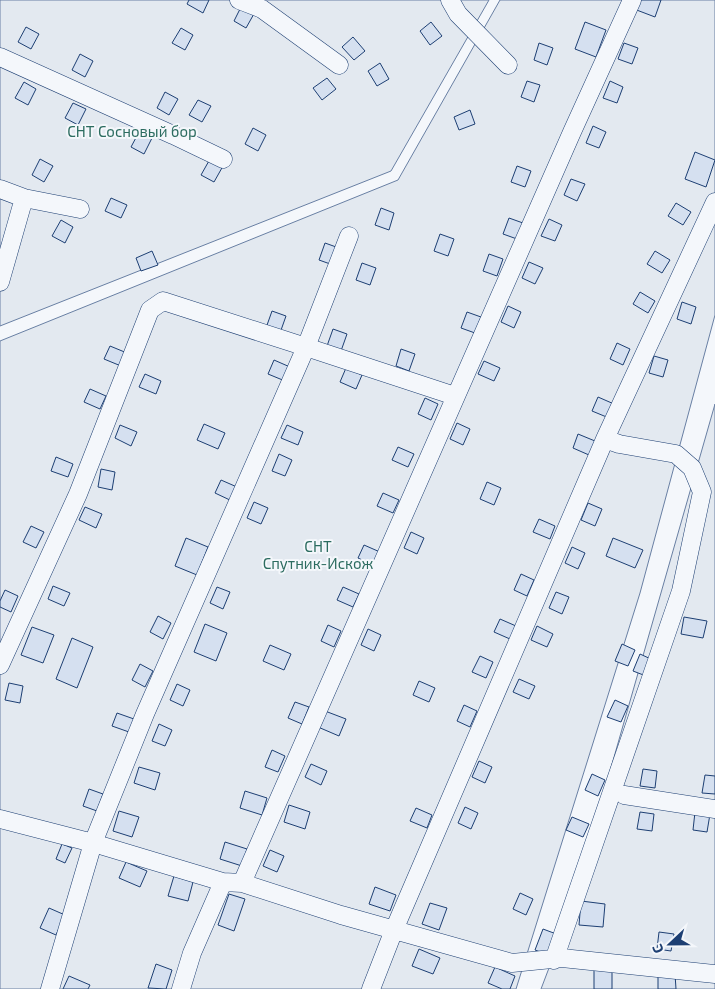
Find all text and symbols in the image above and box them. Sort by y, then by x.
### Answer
park label: СНТ Сосновый бор [67,122,197,140]
park label: СНТ Спутник-Искож [263,537,374,573]
north arrow [645,919,695,969]
text: С [648,942,667,956]

